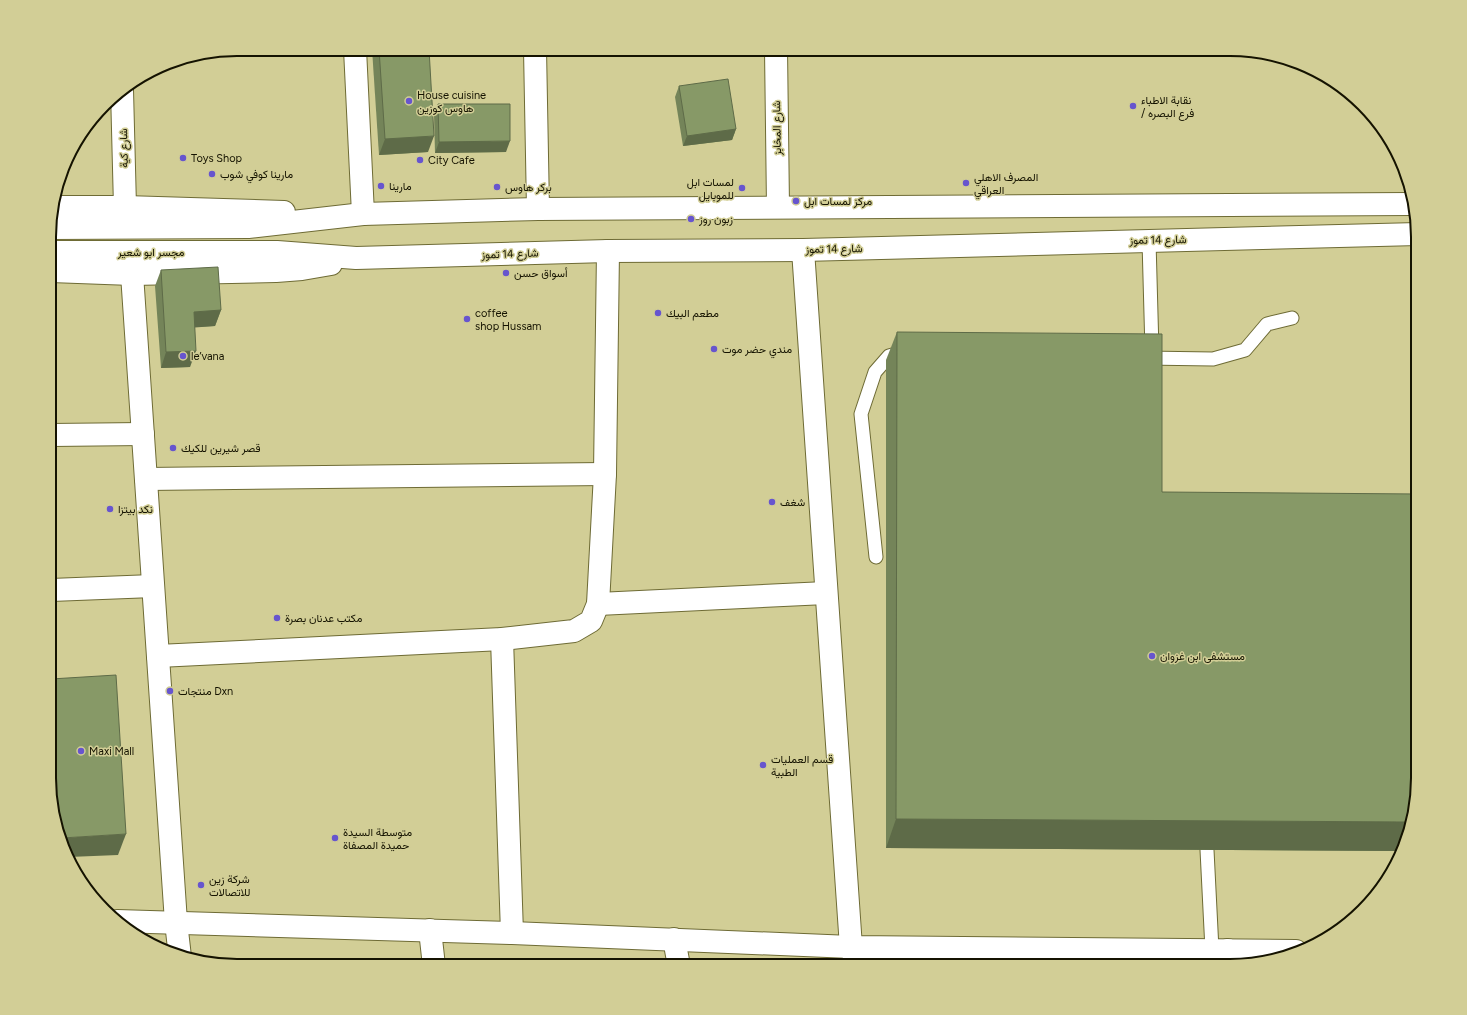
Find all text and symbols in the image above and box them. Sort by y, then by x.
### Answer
place label: House cuisine هاوس كوزين [417,89,486,115]
place label: نقابة الاطباء / فرع البصره [1141,94,1194,121]
marker: House cuisine هاوس كوزين [404,96,414,106]
street label: شارع المخابز [770,100,785,156]
marker: نقابة الاطباء / فرع البصره [1128,101,1138,111]
street label: شارع كية [117,128,132,168]
place label: Toys Shop [191,152,243,165]
marker: Toys Shop [178,153,188,163]
place label: City Cafe [428,154,475,167]
marker: City Cafe [415,155,425,165]
place label: مارينا كوفي شوب [220,168,293,184]
marker: مارينا كوفي شوب [207,169,217,179]
place label: المصرف الاهلي العراقي [974,171,1038,200]
place label: لمسات ابل للموبايل [687,176,734,202]
marker: المصرف الاهلي العراقي [961,178,971,188]
place label: مارينا [389,180,412,193]
marker: مارينا [376,181,386,191]
place label: بركر هاوس [505,181,552,194]
marker: بركر هاوس [492,182,502,192]
marker: لمسات ابل للموبايل [737,183,747,193]
place label: مركز لمسات ابل [804,195,872,208]
marker: مركز لمسات ابل [791,196,801,206]
place label: زبون روز [698,213,733,226]
marker: زبون روز [686,214,696,224]
street label: شارع 14 تموز [1128,233,1187,248]
street label: شارع 14 تموز [804,242,863,257]
street label: مجسر ابو شعير [117,246,184,259]
street label: شارع 14 تموز [480,246,539,263]
place label: أسواق حسن [514,267,568,280]
marker: أسواق حسن [501,268,511,278]
place label: coffee shop Hussam [475,307,541,333]
place label: مطعم البيك [666,307,719,321]
marker: مطعم البيك [653,308,663,318]
marker: coffee shop Hussam [462,314,472,324]
place label: مندي حضر موت [722,343,792,359]
marker: مندي حضر موت [709,344,719,354]
place label: le’vana [191,350,224,363]
marker: le’vana [178,351,188,361]
place label: قصر شيرين للكيك [181,442,260,455]
marker: قصر شيرين للكيك [168,443,178,453]
place label: شغف [780,496,806,509]
marker: شغف [767,497,777,507]
place label: نكد بيتزا [118,503,153,516]
marker: نكد بيتزا [105,504,115,514]
place label: مكتب عدنان بصرة [285,612,362,625]
marker: مكتب عدنان بصرة [272,613,282,623]
place label: مستشفى ابن غزوان [1160,650,1245,663]
marker: مستشفى ابن غزوان [1147,651,1157,661]
place label: منتجات Dxn [178,685,233,698]
marker: منتجات Dxn [165,686,175,696]
place label: Maxi Mall [89,745,134,758]
marker: Maxi Mall [76,746,86,756]
place label: قسم العمليات الطبية [771,753,833,779]
marker: قسم العمليات الطبية [758,760,768,770]
place label: متوسطة السيدة حميدة المصفاة [343,826,412,852]
marker: متوسطة السيدة حميدة المصفاة [330,833,340,843]
place label: شركة زين للاتصالات [209,873,250,899]
marker: شركة زين للاتصالات [196,880,206,890]

